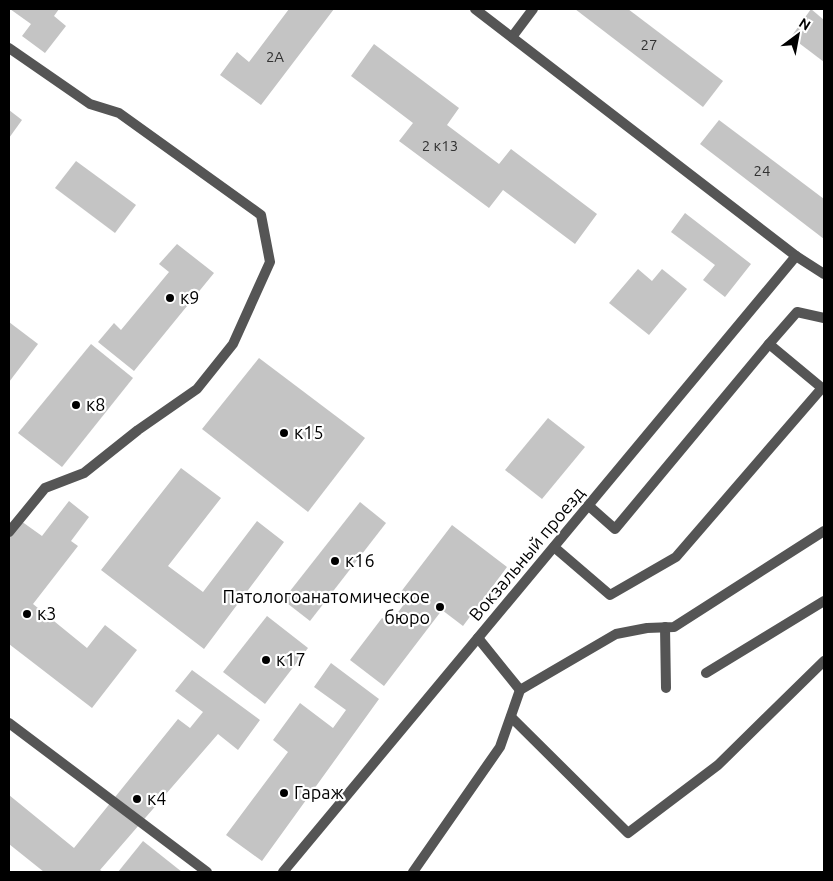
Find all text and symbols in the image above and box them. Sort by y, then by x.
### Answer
north arrow [773,10,823,60]
text: N [796,14,814,34]
house number: 27 [641,36,657,53]
house number: 2А [266,48,284,65]
house number: 2 к13 [422,137,458,154]
house number: 24 [754,162,770,179]
place label: к9 [180,287,199,307]
marker: к9 [164,292,176,304]
place label: к8 [86,394,105,414]
marker: к8 [70,399,82,411]
place label: к15 [294,422,324,442]
marker: к15 [278,427,290,439]
street label: Вокзальный проезд [465,482,588,624]
place label: к16 [345,550,375,570]
marker: к16 [329,555,341,567]
place label: Патологоанатомическое бюро [223,586,430,627]
marker: Патологоанатомическое бюро [434,601,446,613]
place label: к3 [37,603,56,623]
marker: к3 [21,608,33,620]
place label: к17 [276,649,306,669]
marker: к17 [260,654,272,666]
place label: Гараж [294,782,344,802]
marker: Гараж [278,787,290,799]
place label: к4 [147,788,166,808]
marker: к4 [131,793,143,805]

